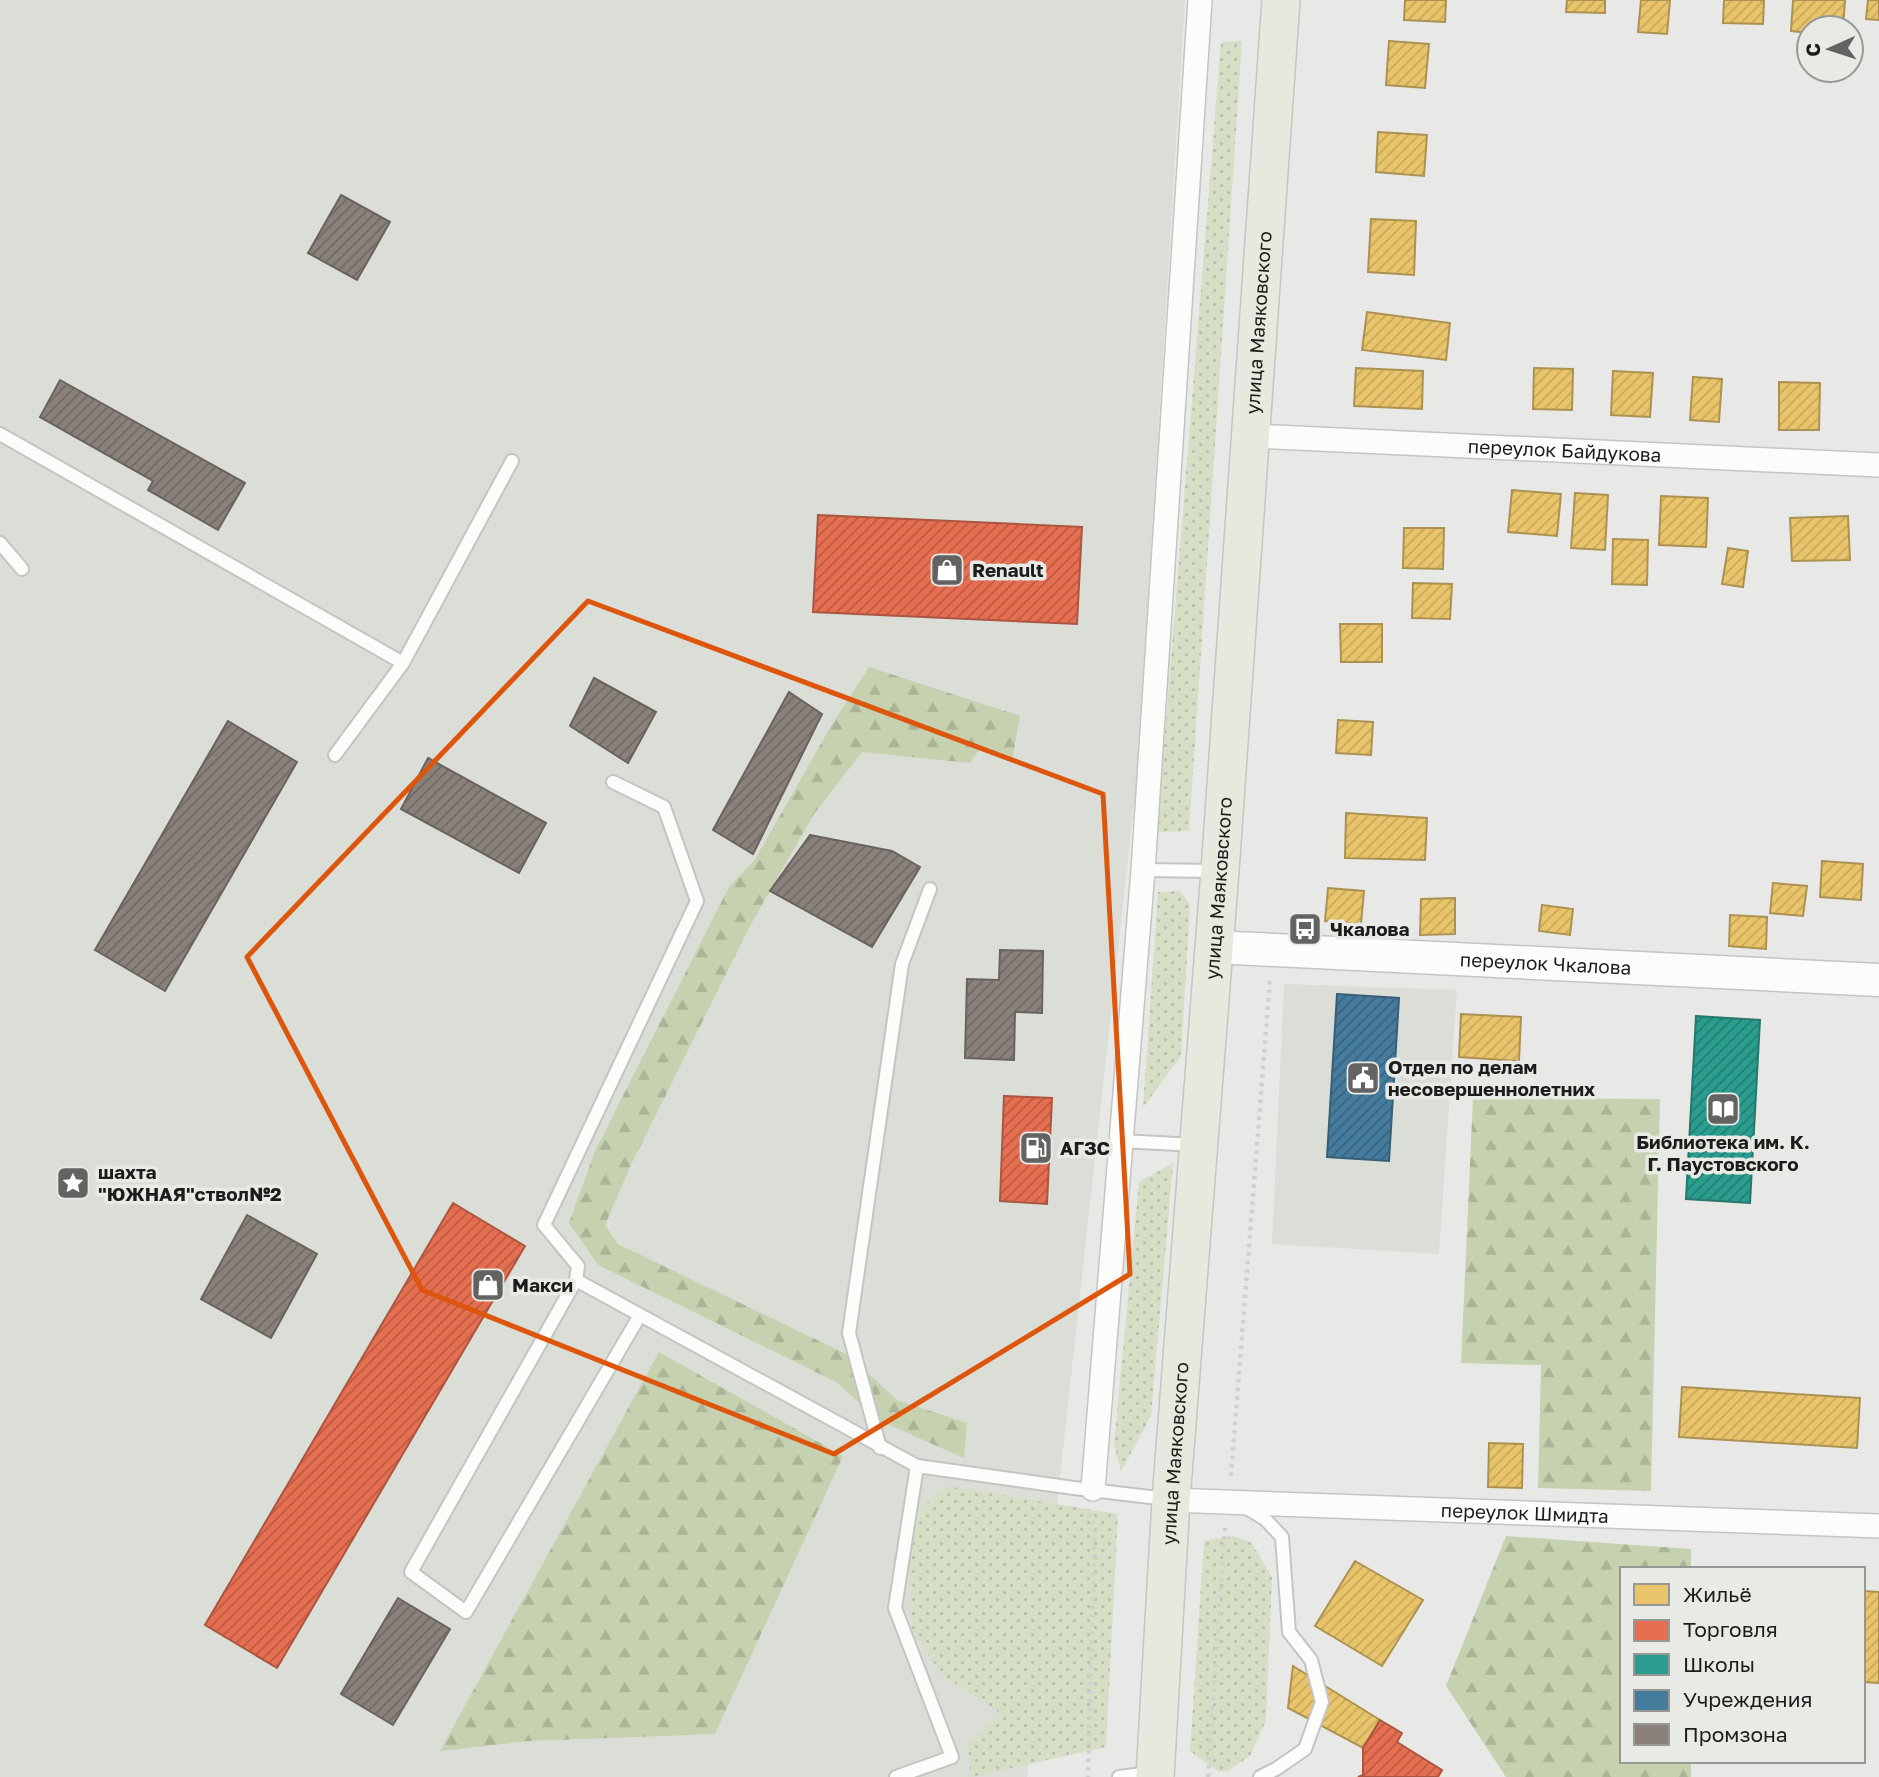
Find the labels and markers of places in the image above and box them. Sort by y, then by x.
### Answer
shop icon: Renault [928,551,966,589]
place label: Renault [972,558,1044,581]
bus stop icon: Чкалова [1286,910,1324,948]
place label: Чкалова [1330,917,1410,940]
place label: Отдел по делам несовершеннолетних [1388,1055,1595,1100]
public building icon: Отдел по делам несовершеннолетних [1344,1059,1382,1097]
library icon: Библиотека им. К. Г. Паустовского [1704,1090,1742,1128]
fuel station icon: АГЗС [1017,1129,1055,1167]
place label: Библиотека им. К. Г. Паустовского [1636,1130,1810,1175]
place label: АГЗС [1060,1136,1110,1159]
place label: шахта "ЮЖНАЯ"ствол№2 [98,1160,282,1205]
place icon: шахта "ЮЖНАЯ"ствол№2 [54,1164,92,1202]
shop icon: Макси [469,1266,507,1304]
place label: Макси [512,1273,573,1296]

